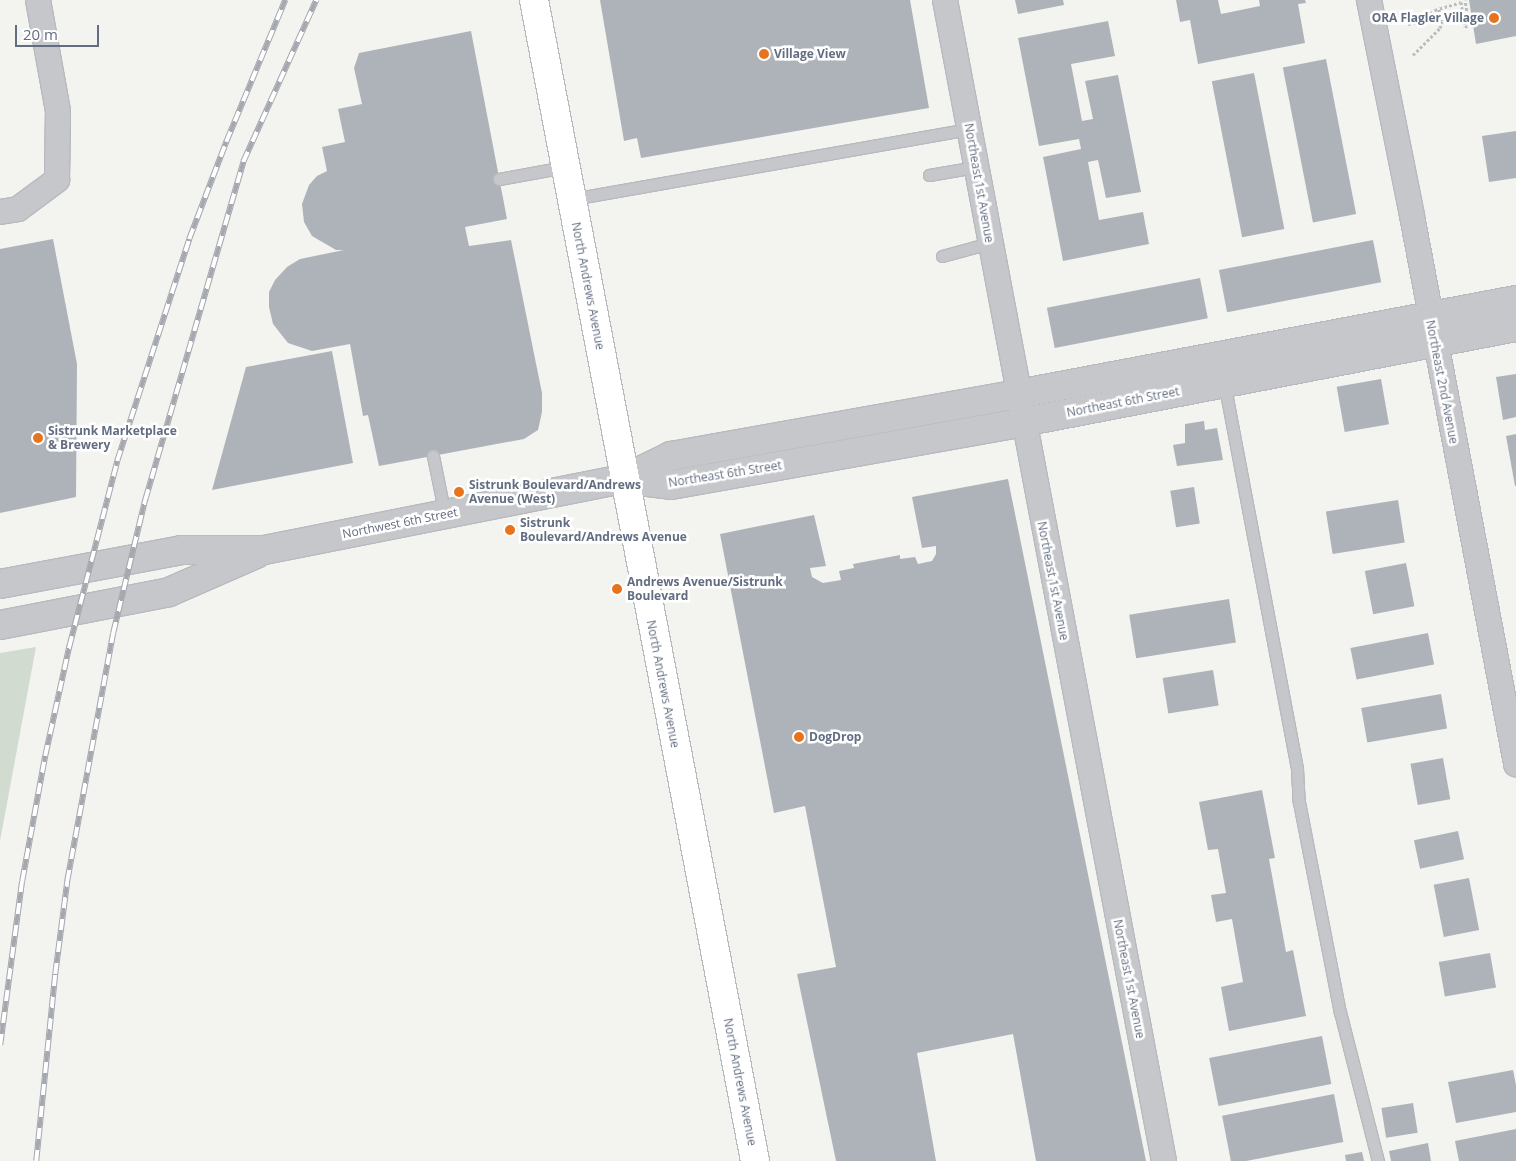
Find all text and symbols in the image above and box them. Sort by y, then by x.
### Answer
place label: ORA Flagler Village [1372,11,1484,25]
marker: ORA Flagler Village [1488,12,1500,24]
scale bar [18,15,101,47]
text: 20 m [23,24,58,44]
place label: Village View [774,47,846,61]
marker: Village View [758,48,770,60]
street label: Northeast 1st Avenue [961,122,997,244]
street label: North Andrews Avenue [569,221,607,351]
street label: Northeast 2nd Avenue [1423,319,1461,445]
street label: Northeast 6th Street [1065,384,1181,420]
place label: Sistrunk Marketplace & Brewery [48,424,177,452]
marker: Sistrunk Marketplace & Brewery [32,432,44,444]
street label: Northeast 6th Street [667,458,783,490]
place label: Sistrunk Boulevard/Andrews Avenue (West) [469,478,641,506]
marker: Sistrunk Boulevard/Andrews Avenue (West) [453,486,465,498]
street label: Northwest 6th Street [341,505,459,541]
place label: Sistrunk Boulevard/Andrews Avenue [520,516,687,544]
street label: Northeast 1st Avenue [1034,520,1072,642]
marker: Sistrunk Boulevard/Andrews Avenue [504,524,516,536]
place label: Andrews Avenue/Sistrunk Boulevard [627,575,783,603]
marker: Andrews Avenue/Sistrunk Boulevard [611,583,623,595]
street label: North Andrews Avenue [644,619,682,749]
place label: DogDrop [809,730,861,744]
marker: DogDrop [793,731,805,743]
street label: Northeast 1st Avenue [1110,918,1148,1040]
street label: North Andrews Avenue [721,1017,759,1147]

